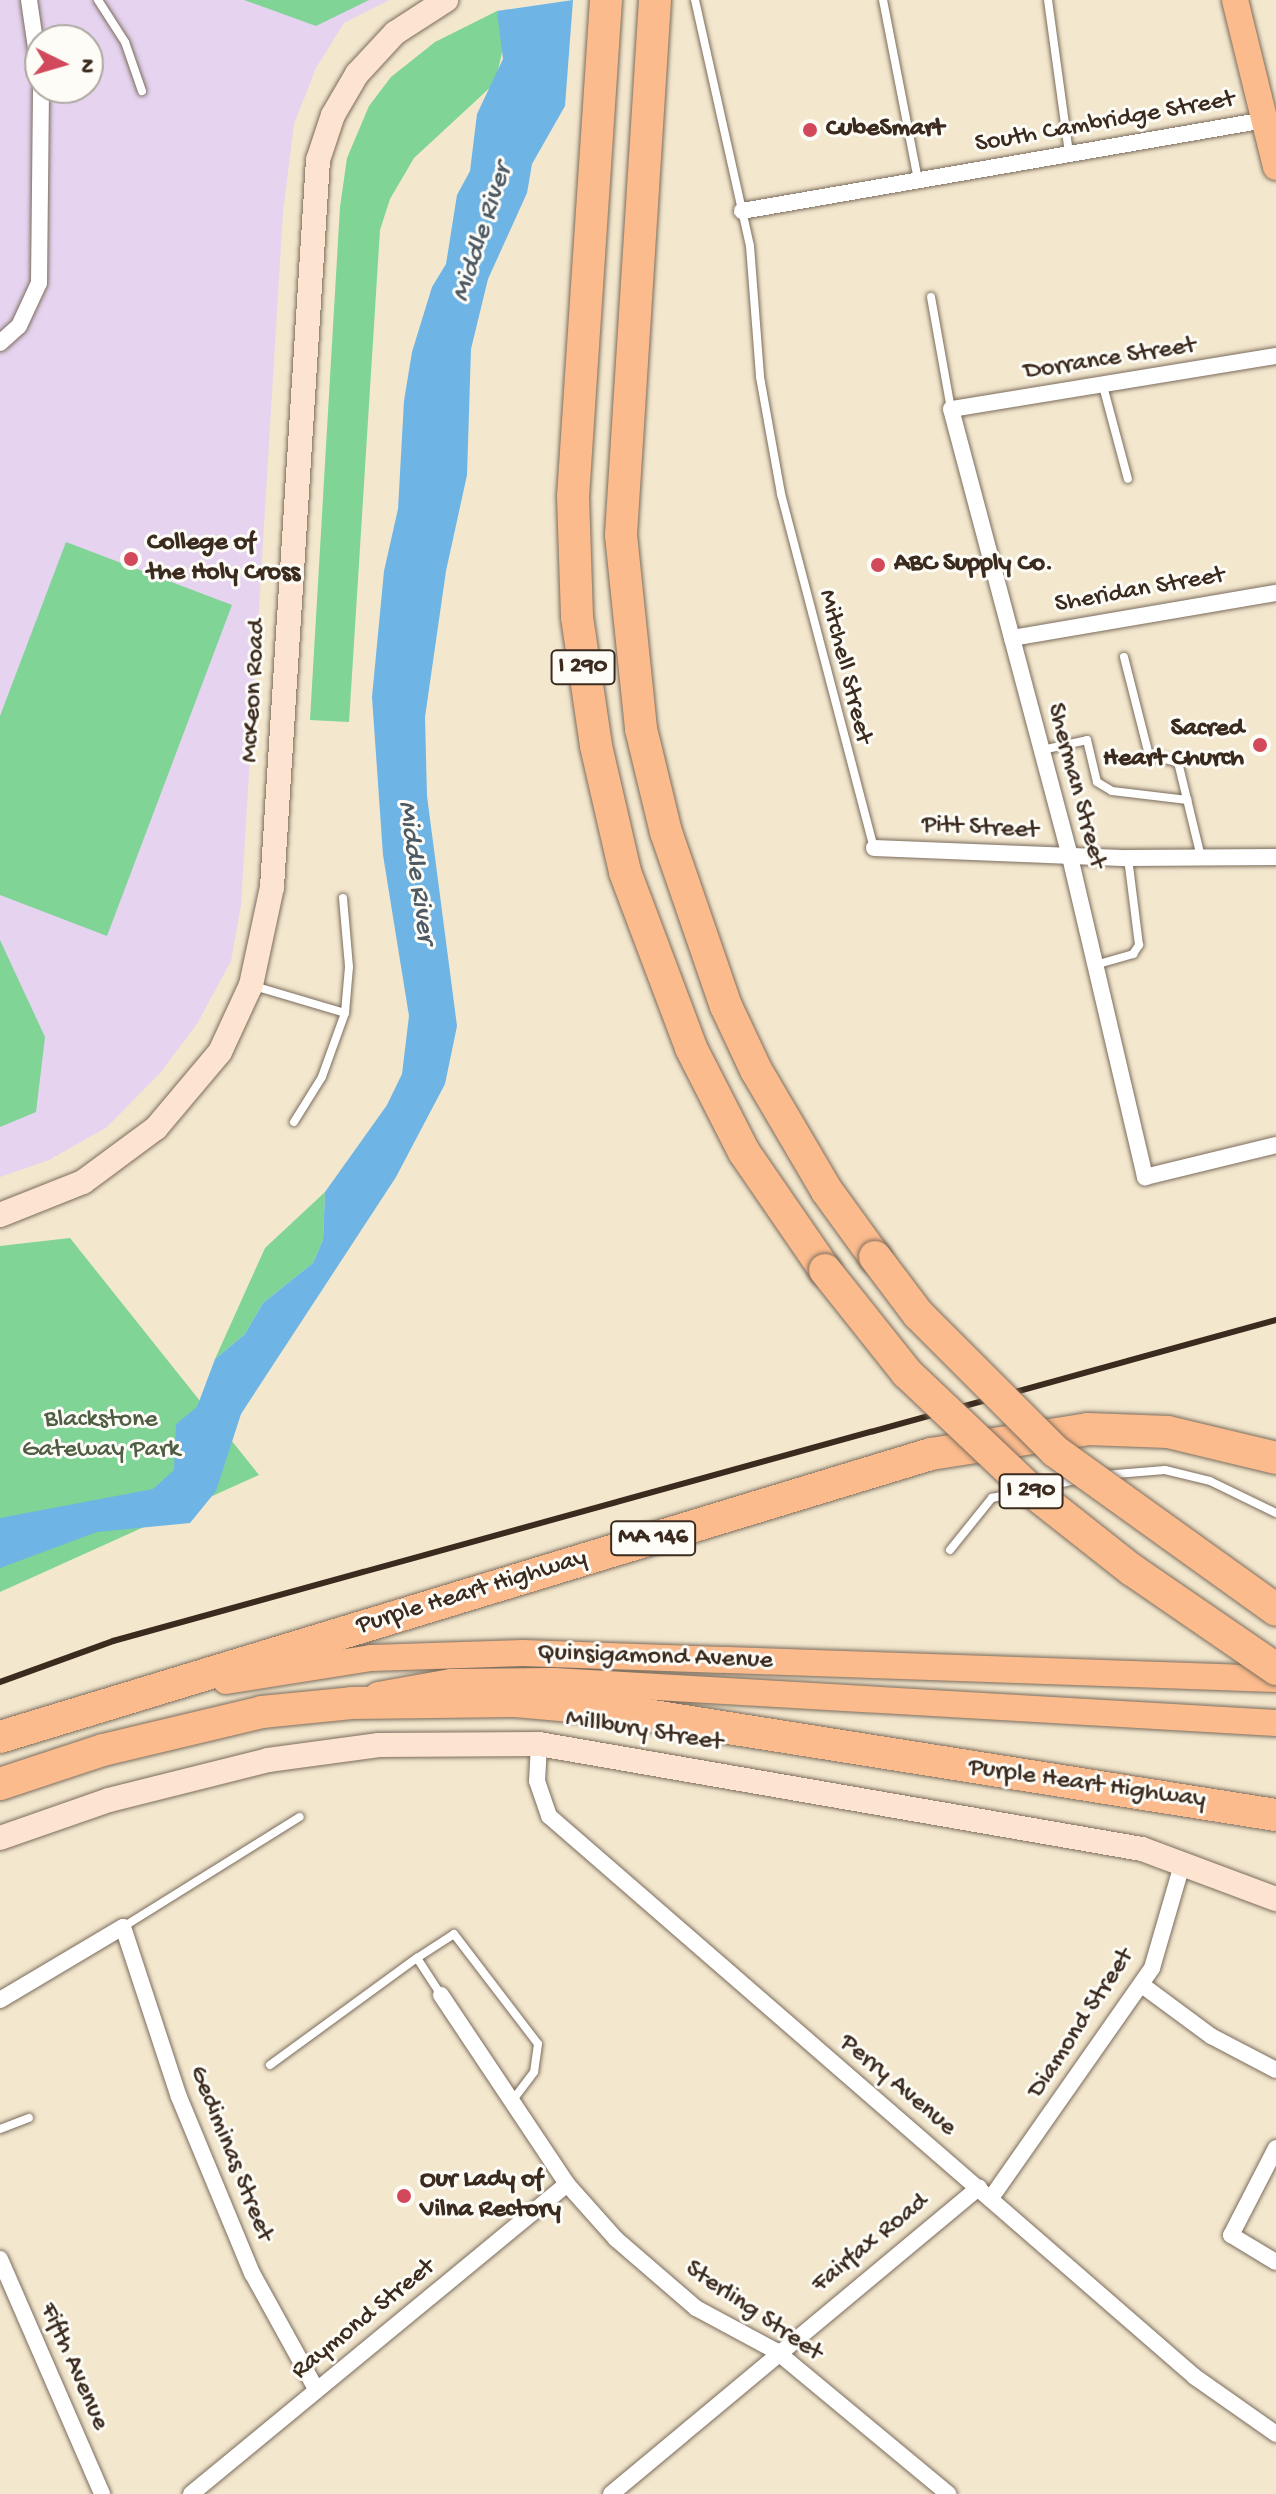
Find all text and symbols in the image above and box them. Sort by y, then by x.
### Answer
north arrow [24,24,104,104]
text: N [72,58,99,74]
street label: South Cambridge Street [973,85,1237,161]
place label: CubeSmart [826,114,944,146]
marker: CubeSmart [801,121,819,139]
water label: Middle River [445,160,521,306]
street label: Dorrance Street [1022,331,1198,389]
place label: College of the Holy Cross [147,528,300,590]
place label: ABC Supply Co. [894,549,1053,581]
marker: College of the Holy Cross [122,550,140,568]
marker: ABC Supply Co. [869,556,887,574]
street label: Sheridan Street [1053,561,1227,621]
street label: Mitchell Street [810,587,878,747]
street label: McKeon Road [236,619,274,763]
road number: I 290 [549,647,617,687]
street label: Sherman Street [1038,700,1112,872]
place label: Sacred Heart Church [1103,714,1244,776]
marker: Sacred Heart Church [1251,736,1269,754]
water label: Middle River [388,799,442,945]
street label: Pitt Street [921,810,1039,848]
park label: Blackstone Gateway Park [22,1405,180,1466]
road number: I 290 [997,1471,1065,1511]
road number: MA 146 [609,1518,697,1558]
street label: Purple Heart Highway [353,1543,591,1643]
street label: Quinsigamond Avenue [537,1638,773,1678]
street label: Millbury Street [563,1704,725,1760]
street label: Purple Heart Highway [966,1753,1208,1817]
street label: Diamond Street [1022,1943,1142,2105]
street label: Perry Avenue [832,2028,962,2144]
street label: Gediminas Street [181,2062,279,2246]
place label: Our Lady of Vilna Rectory [420,2165,561,2226]
marker: Our Lady of Vilna Rectory [395,2187,413,2205]
street label: Fairfax Road [806,2187,936,2301]
street label: Raymond Street [286,2253,442,2387]
street label: Sterling Street [678,2255,828,2369]
street label: Fifth Avenue [31,2299,115,2435]

